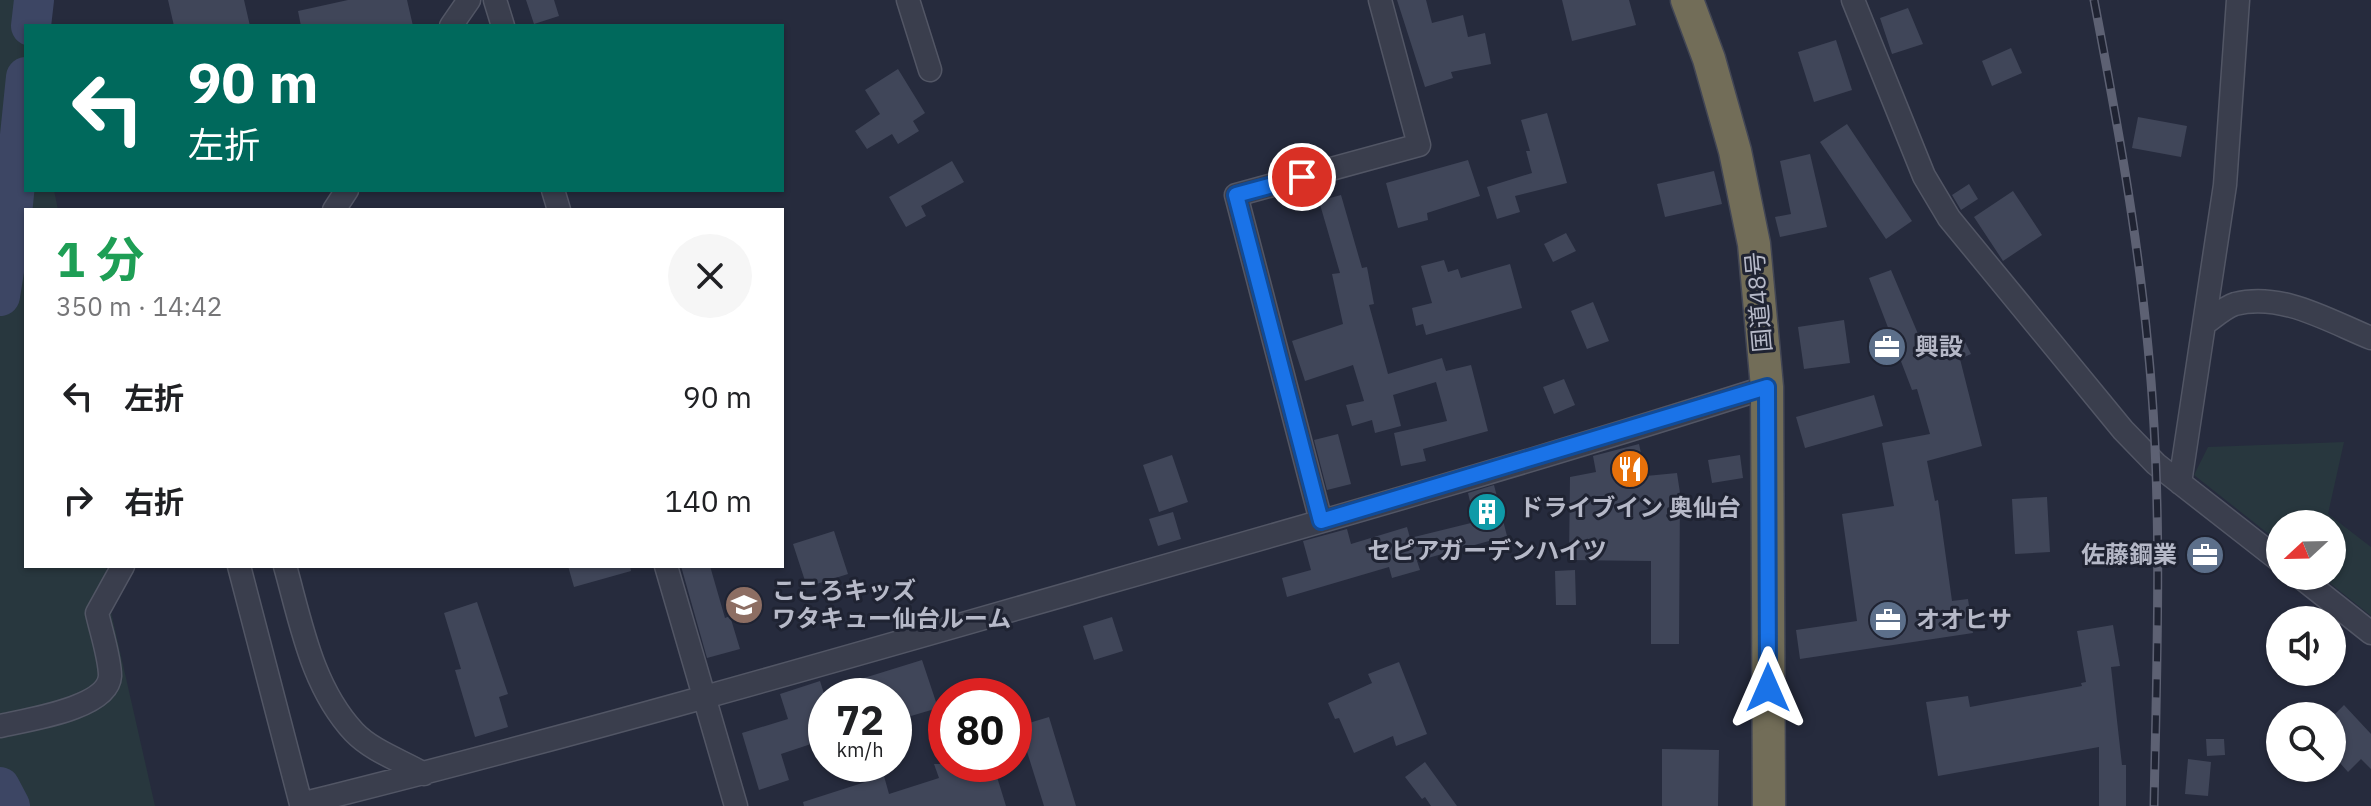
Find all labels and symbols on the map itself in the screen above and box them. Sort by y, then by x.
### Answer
pin [1268,143,1336,211]
street label: 国道48号 [1738,250,1778,354]
office icon: 興設 [1866,326,1908,368]
place label: 興設 [1915,330,1963,362]
restaurant icon: ドライブイン 奥仙台 [1609,448,1651,490]
building icon: セピアガーデンハイツ [1466,491,1508,533]
place label: ドライブイン 奥仙台 [1519,491,1741,523]
north arrow [2266,510,2346,590]
place label: セピアガーデンハイツ [1367,534,1607,566]
office icon: 佐藤鋼業 [2184,534,2226,576]
place label: 佐藤鋼業 [2081,538,2177,570]
place label: こころキッズ ワタキュー仙台ルーム [772,574,1011,634]
school or university icon: こころキッズ ワタキュー仙台ルーム [723,584,765,626]
office icon: オオヒサ [1867,599,1909,641]
place label: オオヒサ [1916,603,2012,635]
position arrow [1726,646,1810,730]
speed limit sign: 80 [928,678,1032,782]

